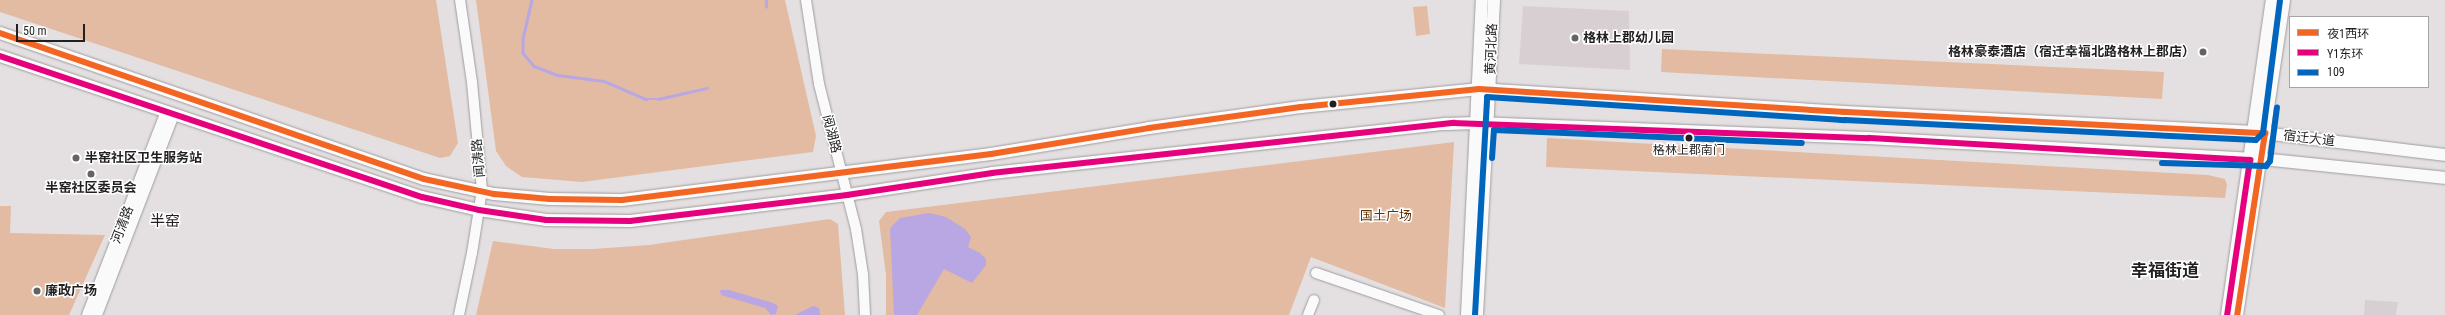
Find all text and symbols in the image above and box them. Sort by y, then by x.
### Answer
scale bar [18,16,87,42]
legend [2289,16,2429,88]
street label: 黄河北路 [1483,23,1501,75]
text: 50 m [23,24,47,38]
text: 夜1西环 [2327,27,2369,41]
place label: 格林上郡幼儿园 [1583,30,1674,46]
marker: 格林上郡幼儿园 [1570,33,1580,43]
place label: 格林豪泰酒店（宿迁幸福北路格林上郡店） [1948,44,2195,60]
marker: 格林豪泰酒店（宿迁幸福北路格林上郡店） [2198,47,2208,57]
text: Y1东环 [2327,47,2363,61]
text: 109 [2327,65,2345,79]
unlabelled marker [1328,99,1338,109]
street label: 阅湖路 [819,113,843,155]
street label: 宿迁大道 [2282,128,2336,150]
marker: 格林上郡南门 [1684,133,1694,143]
street label: 闻涛路 [470,138,488,178]
place label: 格林上郡南门 [1653,144,1725,158]
place label: 半窑社区卫生服务站 [85,150,202,166]
marker: 半窑社区卫生服务站 [70,152,82,164]
marker: 半窑社区委员会 [86,169,96,179]
place label: 半窑社区委员会 [46,180,136,196]
street label: 河清路 [109,204,137,246]
park label: 国土广场 [1360,208,1412,224]
district label: 半窑 [150,213,180,231]
district label: 幸福街道 [2131,261,2199,281]
place label: 廉政广场 [45,283,97,299]
marker: 廉政广场 [32,286,42,296]

